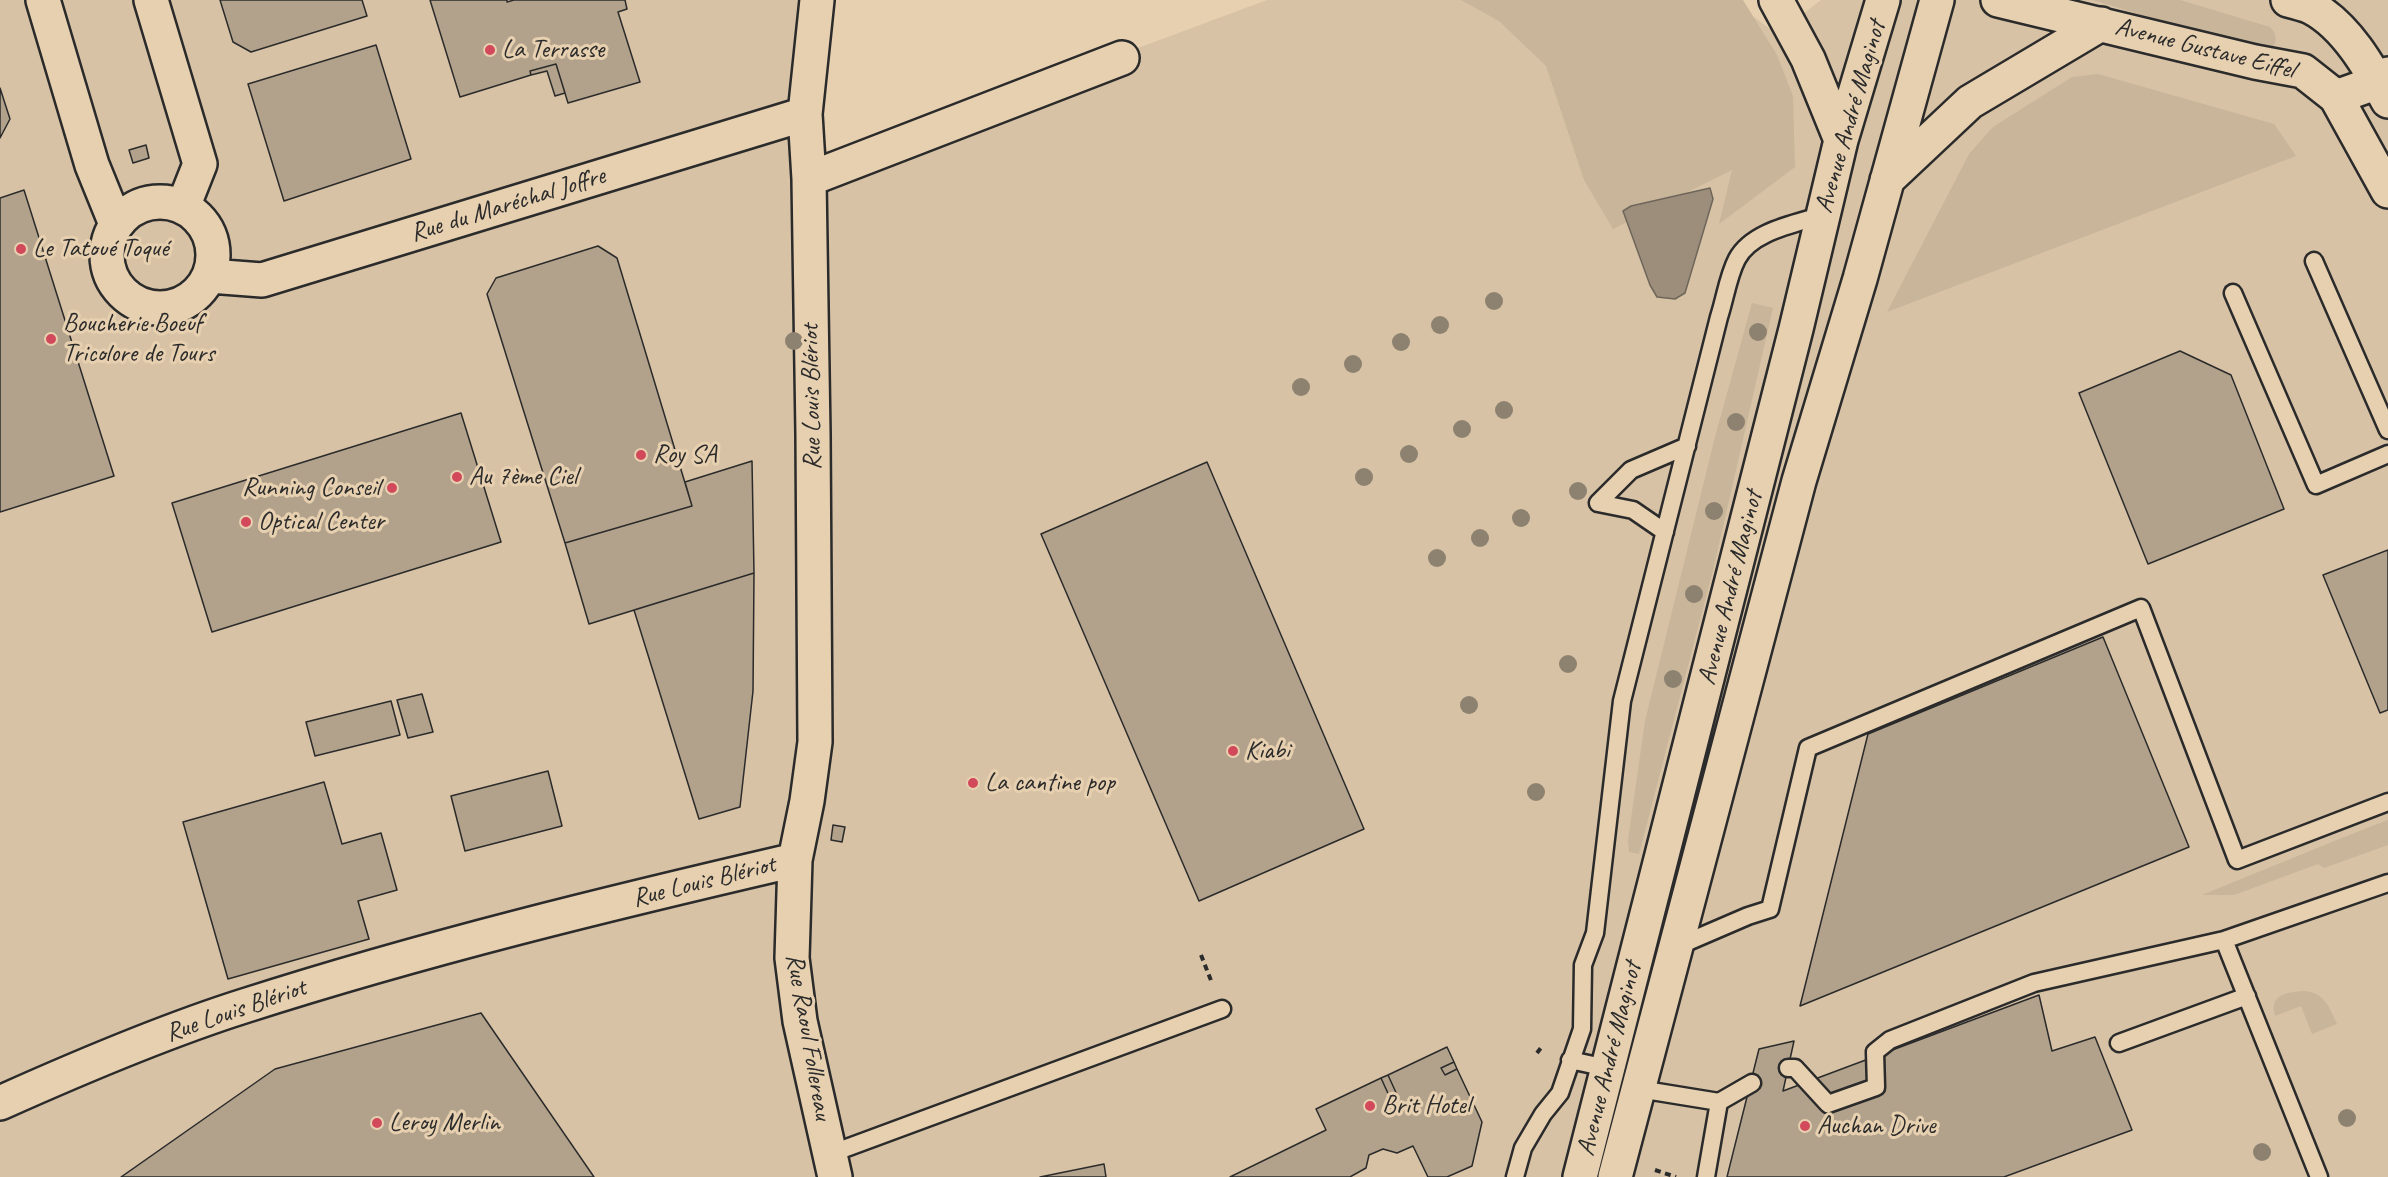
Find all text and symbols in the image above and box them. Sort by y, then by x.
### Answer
street label: Avenue Gustave Eiffel [2112,12,2298,86]
street label: Avenue André Maginot [1809,17,1893,217]
place label: La Terrasse [502,34,604,66]
marker: La Terrasse [483,43,497,57]
street label: Rue du Maréchal Joffre [407,161,609,249]
place label: Le Tatoué Toqué [33,233,169,265]
marker: Le Tatoué Toqué [14,242,28,256]
place label: Boucherie Boeuf Tricolore de Tours [63,308,215,370]
street label: Rue Louis Blériot [795,324,829,470]
marker: Boucherie Boeuf Tricolore de Tours [44,332,58,346]
place label: Roy SA [653,439,716,471]
marker: Roy SA [634,448,648,462]
place label: Au 7ème Ciel [469,461,577,493]
marker: Au 7ème Ciel [450,470,464,484]
place label: Running Conseil [242,472,380,504]
marker: Running Conseil [385,481,399,495]
street label: Avenue André Maginot [1692,488,1770,688]
place label: Optical Center [258,506,384,538]
marker: Optical Center [239,515,253,529]
place label: Kiabi [1245,735,1290,767]
marker: Kiabi [1226,744,1240,758]
place label: La cantine pop [985,767,1115,799]
marker: La cantine pop [966,776,980,790]
street label: Rue Louis Blériot [629,849,779,915]
street label: Rue Raoul Follereau [778,951,838,1123]
street label: Avenue André Maginot [1571,959,1649,1159]
street label: Rue Louis Blériot [162,972,310,1050]
place label: Brit Hotel [1382,1090,1470,1122]
marker: Brit Hotel [1363,1099,1377,1113]
place label: Leroy Merlin [389,1107,500,1139]
place label: Auchan Drive [1817,1110,1936,1142]
marker: Leroy Merlin [370,1116,384,1130]
marker: Auchan Drive [1798,1119,1812,1133]

